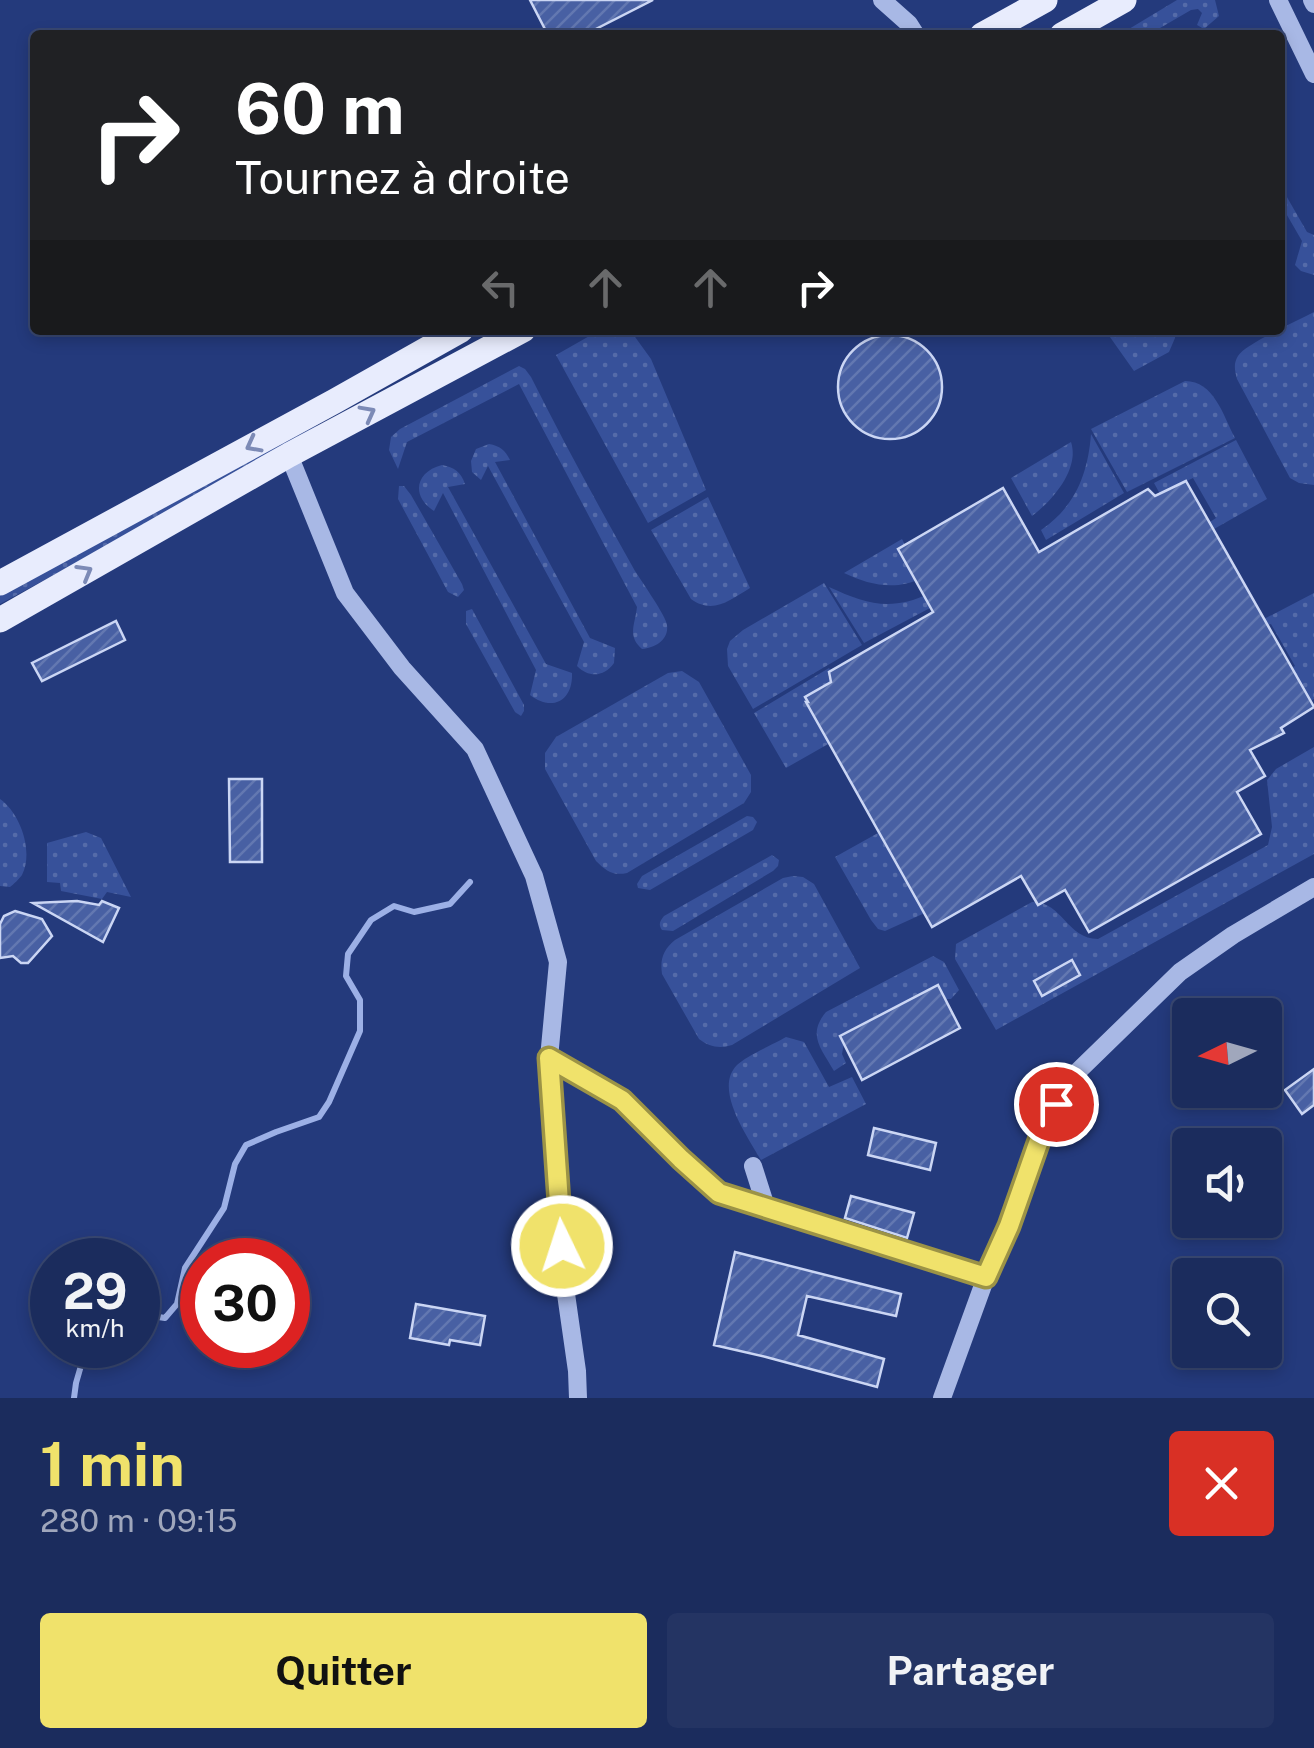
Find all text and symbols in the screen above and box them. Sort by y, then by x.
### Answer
text: 60 m [235,67,405,150]
icon: right [70,70,200,200]
text: Tournez à droite [235,151,570,204]
icon: left [473,260,528,315]
icon: ahead [578,260,633,315]
icon: ahead [683,260,738,315]
icon: right [788,260,843,315]
one-way arrow [358,406,376,425]
one-way arrow [246,433,264,453]
one-way arrow [74,564,92,584]
north arrow [1172,998,1282,1108]
map controls [1172,998,1282,1368]
pin [1014,1062,1099,1147]
icon: arrive [1029,1077,1084,1132]
button: sound [1172,1128,1282,1238]
position arrow [510,1194,614,1298]
speed limit sign: 30 [180,1238,310,1368]
button: search [1172,1258,1282,1368]
text: 29 [63,1261,127,1320]
text: km/h [66,1313,124,1343]
text: 1 min [40,1429,185,1500]
button: close [1169,1431,1274,1536]
text: 280 m · 09:15 [40,1502,237,1539]
button: Quitter [40,1613,647,1728]
button: Partager [667,1613,1274,1728]

